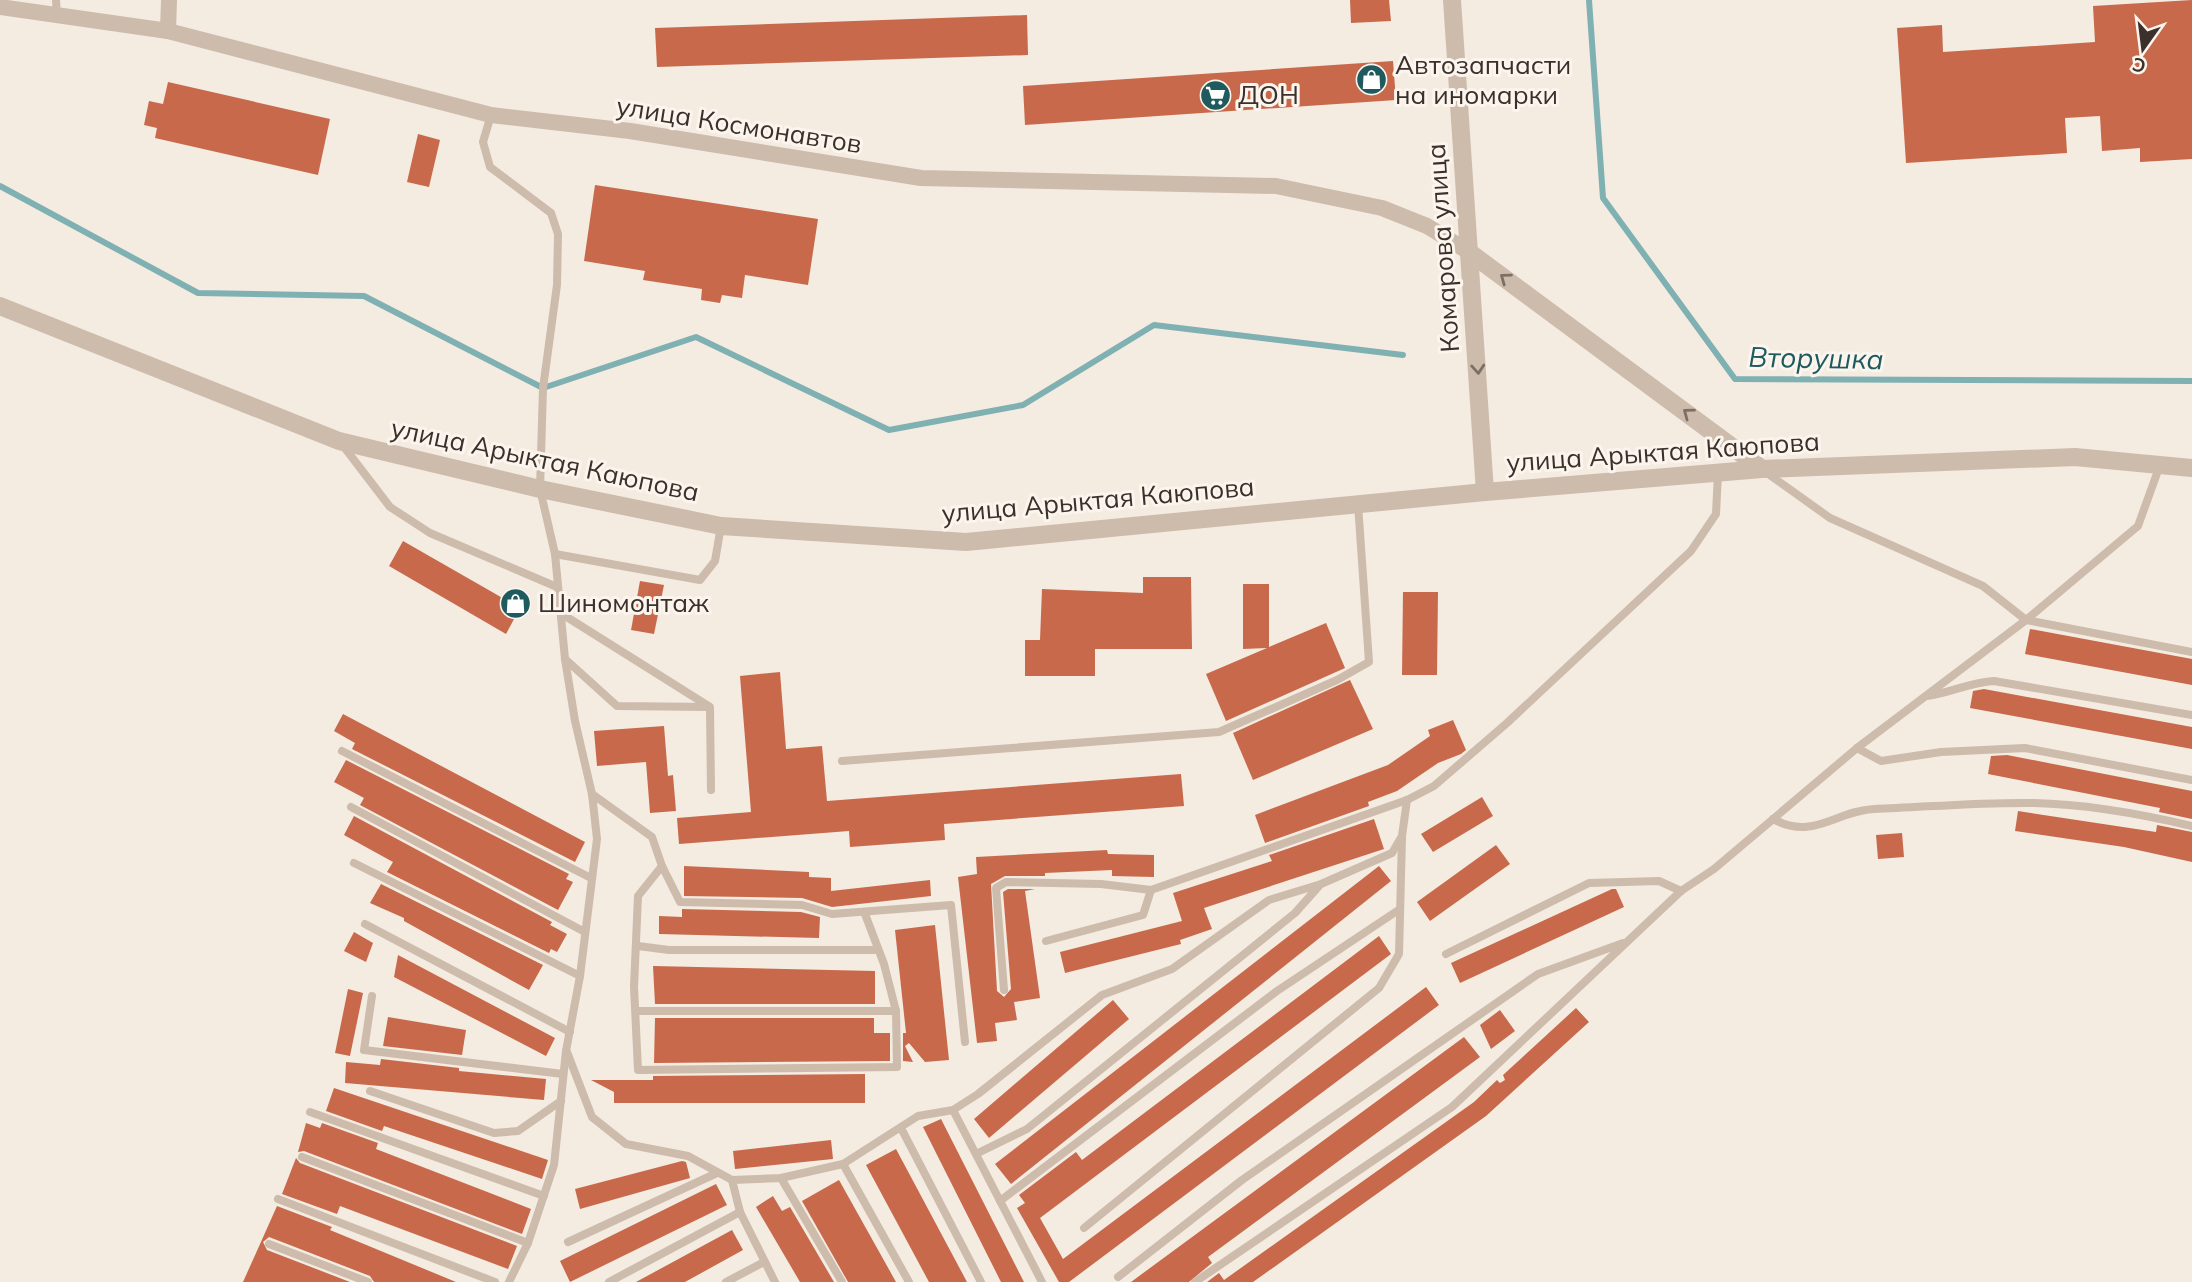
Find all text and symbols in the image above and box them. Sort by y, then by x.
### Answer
north arrow [2108,14,2178,84]
place label: Автозапчасти на иномарки [1395,48,1571,111]
text: С [2130,52,2148,79]
shop icon: Автозапчасти на иномарки [1355,63,1389,97]
supermarket icon: ДОН [1198,78,1232,112]
place label: ДОН [1238,78,1299,111]
street label: улица Космонавтов [614,89,864,160]
street label: Комарова улица [1419,143,1466,354]
one-way arrow [1500,274,1513,286]
water label: Вторушка [1748,339,1884,376]
one-way arrow [1470,364,1485,375]
one-way arrow [1683,409,1695,422]
street label: улица Арыктая Каюпова [388,411,702,508]
street label: улица Арыктая Каюпова [1505,424,1821,479]
street label: улица Арыктая Каюпова [940,469,1256,530]
shop icon: Шиномонтаж [498,586,532,620]
place label: Шиномонтаж [538,586,709,619]

